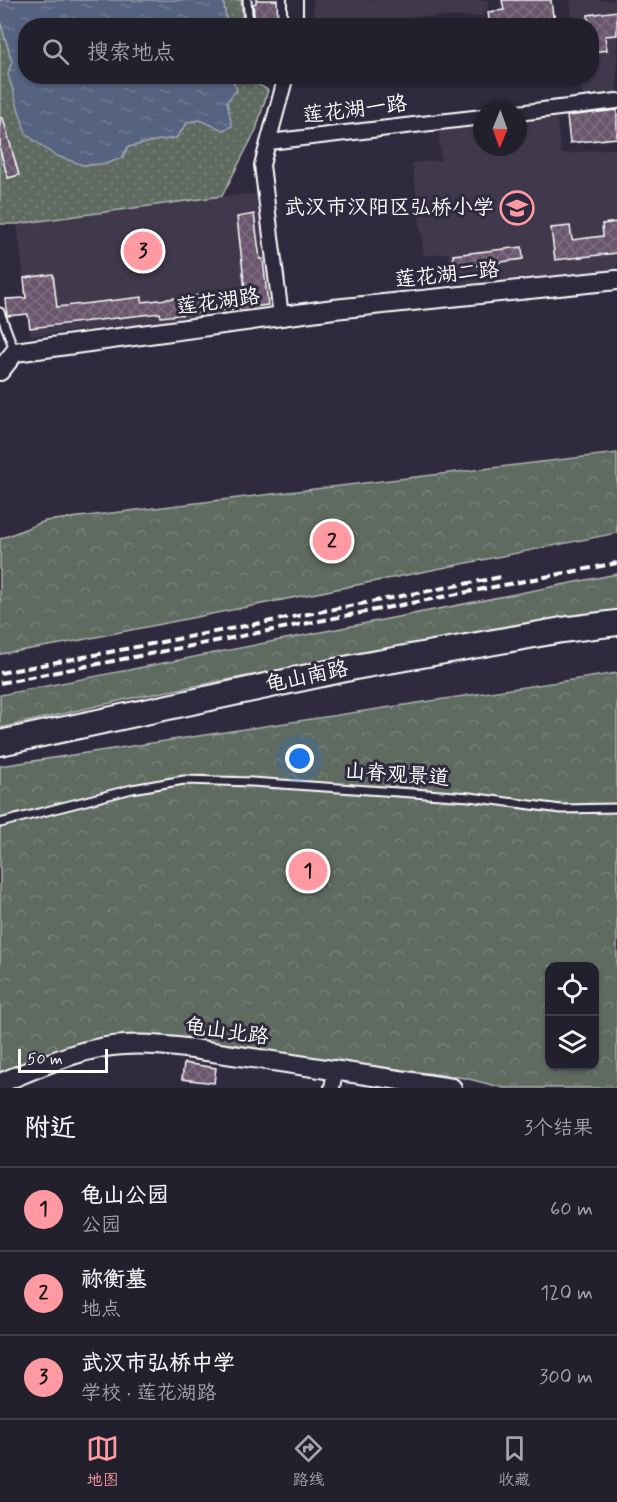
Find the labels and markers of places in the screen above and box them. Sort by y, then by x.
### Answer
school or university icon: 武汉市汉阳区弘桥小学 [499,190,535,226]
place label: 武汉市汉阳区弘桥小学 [284,194,494,222]
pin: 3 [124,228,162,274]
pin: 2 [312,518,352,564]
pin: 1 [288,848,328,894]

